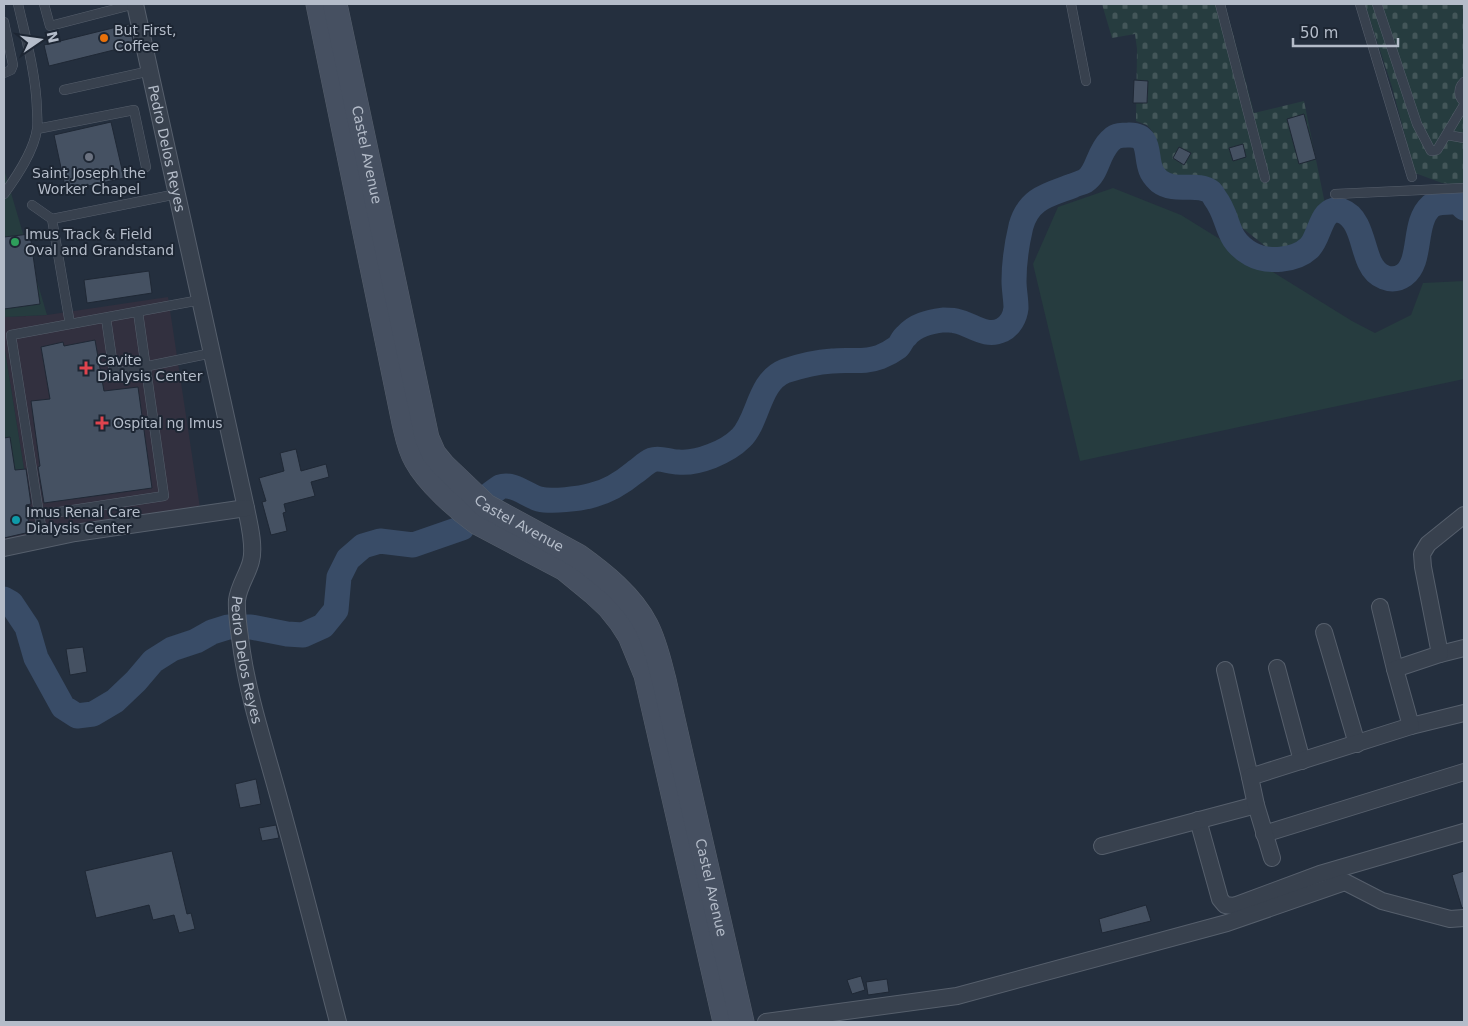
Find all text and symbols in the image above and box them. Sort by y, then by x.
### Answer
north arrow [15,15,65,65]
scale bar [1293,15,1398,47]
place label: But First, Coffee [114,22,176,54]
text: 50 m [1300,24,1338,42]
text: N [44,30,62,45]
marker: But First, Coffee [98,32,110,44]
street label: Pedro Delos Reyes [145,84,189,214]
street label: Castel Avenue [349,104,385,205]
marker: Saint Joseph the Worker Chapel [83,151,95,163]
place label: Saint Joseph the Worker Chapel [32,165,146,197]
place label: Imus Track & Field Oval and Grandstand [25,226,174,258]
marker: Imus Track & Field Oval and Grandstand [9,236,21,248]
place label: Cavite Dialysis Center [97,352,203,384]
marker: Cavite Dialysis Center [79,361,93,375]
place label: Ospital ng Imus [113,415,223,431]
marker: Ospital ng Imus [95,416,109,430]
street label: Castel Avenue [471,491,567,555]
place label: Imus Renal Care Dialysis Center [26,504,140,536]
marker: Imus Renal Care Dialysis Center [10,514,22,526]
street label: Pedro Delos Reyes [229,595,266,725]
street label: Castel Avenue [692,837,730,938]

